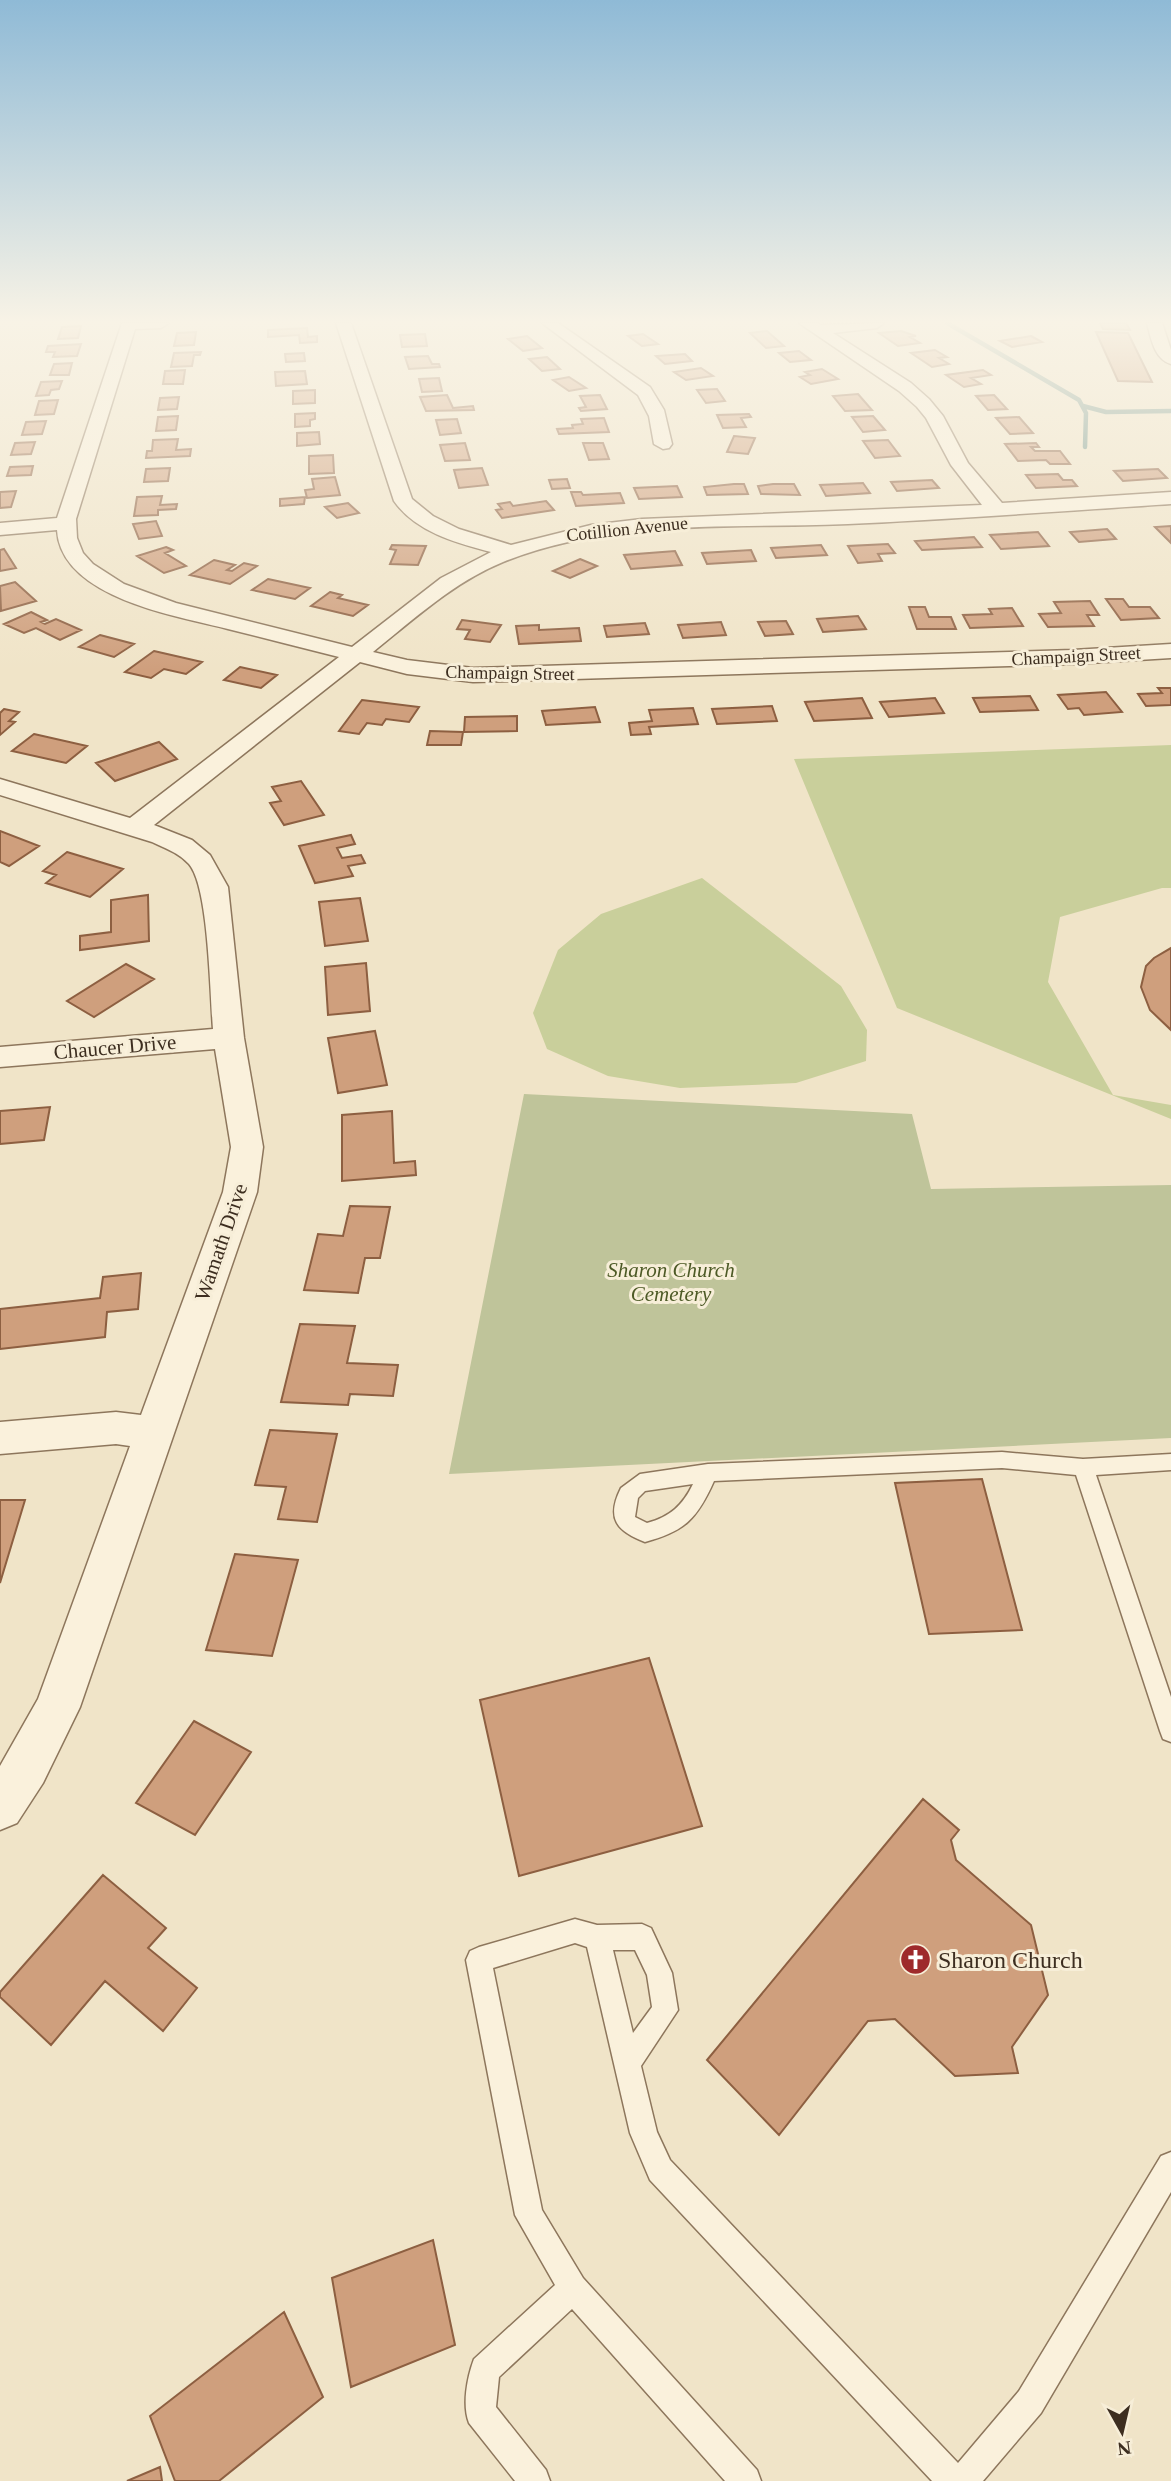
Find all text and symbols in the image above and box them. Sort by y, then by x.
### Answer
street label: Cotillion Avenue [565,513,689,545]
street label: Champaign Street [1011,643,1141,669]
street label: Champaign Street [445,662,575,684]
street label: Chaucer Drive [53,1030,177,1064]
street label: Wamath Drive [190,1180,252,1304]
park label: Sharon Church Cemetery [607,1258,735,1306]
church icon: Sharon Church [898,1943,932,1977]
place label: Sharon Church [938,1947,1083,1973]
north arrow [1087,2397,1157,2467]
text: N [1116,2437,1133,2460]

